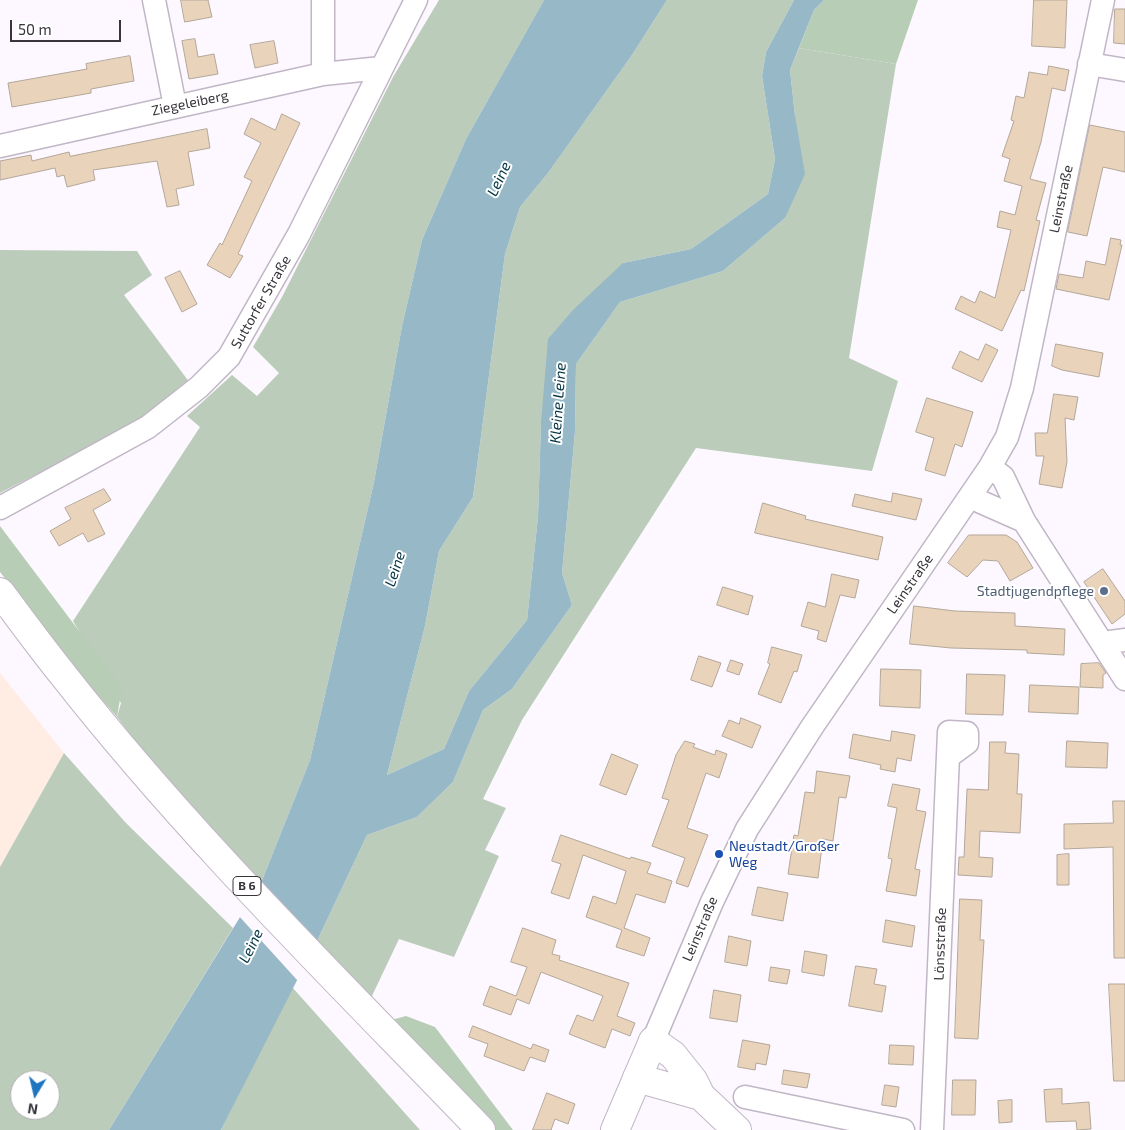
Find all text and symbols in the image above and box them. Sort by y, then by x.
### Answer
scale bar [12,10,124,42]
text: 50 m [18,20,52,38]
street label: Ziegeleiberg [150,87,230,119]
water label: Leine [483,159,515,199]
street label: Leinstraße [1046,164,1076,234]
street label: Suttorfer Straße [227,252,295,352]
water label: Kleine Leine [546,362,570,444]
water label: Leine [381,549,409,589]
street label: Leinstraße [883,551,937,617]
place label: Stadtjugendpflege [977,583,1094,599]
marker: Stadtjugendpflege [1098,585,1110,597]
place label: Neustadt/Großer Weg [729,838,840,870]
marker: Neustadt/Großer Weg [713,848,725,860]
road number: B 6 [233,876,261,896]
street label: Leinstraße [679,894,721,964]
street label: Lönsstraße [930,907,950,981]
water label: Leine [235,926,267,966]
north arrow [10,1070,60,1120]
text: N [26,1100,39,1119]

